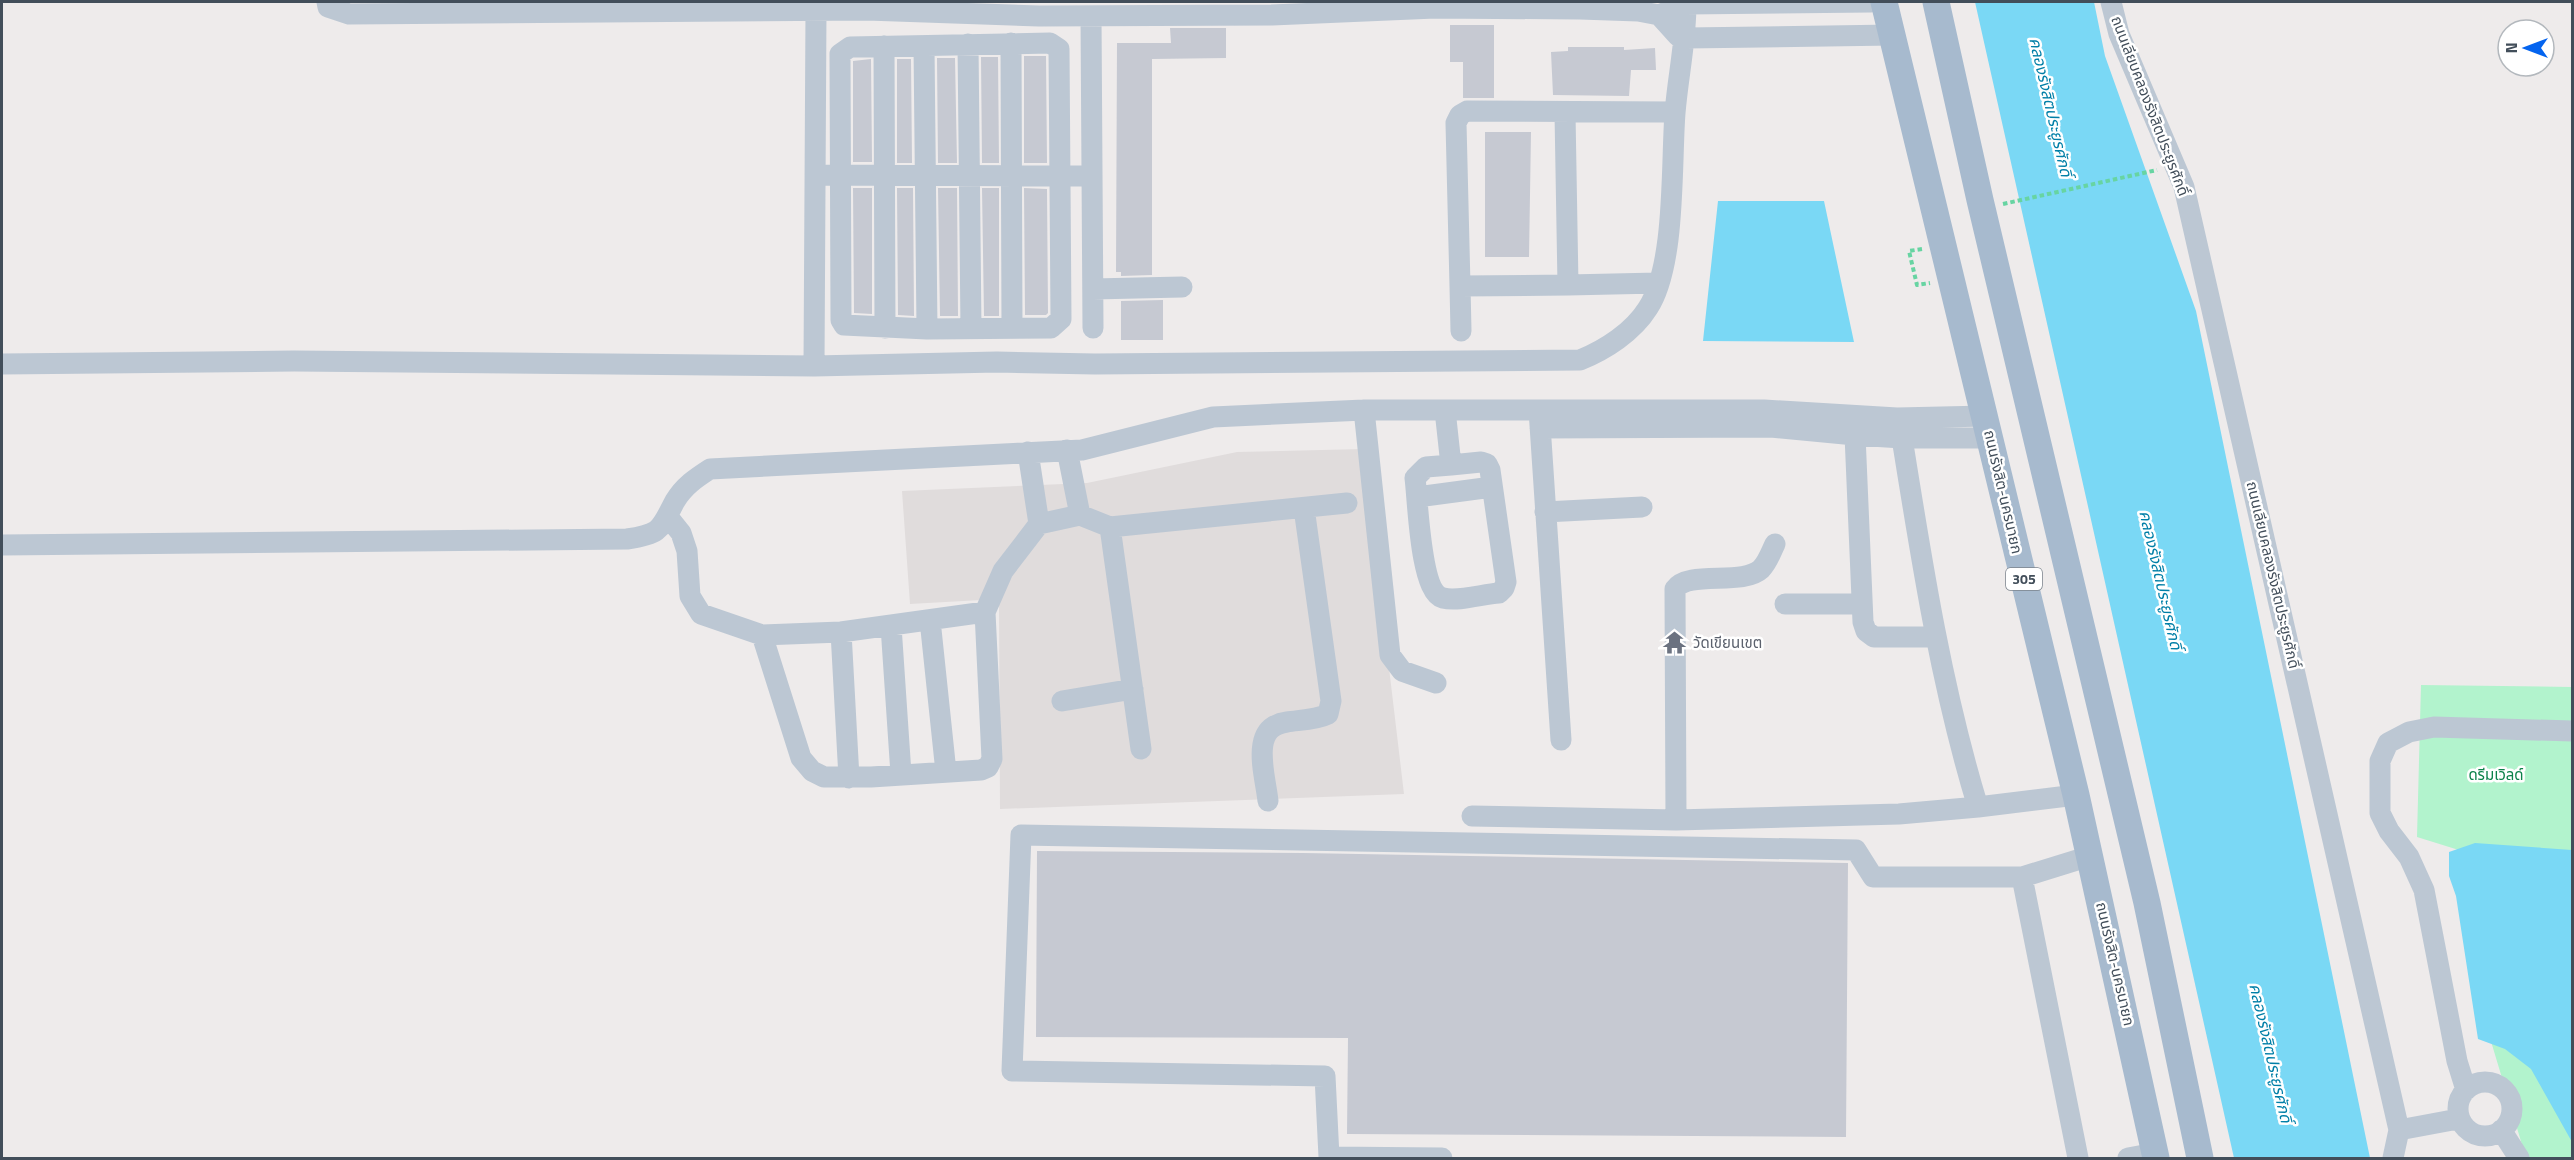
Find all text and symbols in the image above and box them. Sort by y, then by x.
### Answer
street label: ถนนเลียบคลองรังสิตประยูรศักดิ์ [2105,12,2196,199]
north arrow [2496,18,2556,78]
water label: คลองรังสิตประยูรศักดิ์ [2023,35,2080,183]
text: N [2499,42,2523,54]
street label: ถนนรังสิต-นครนายก [1978,428,2029,556]
street label: ถนนเลียบคลองรังสิตประยูรศักดิ์ [2241,479,2306,671]
water label: คลองรังสิตประยูรศักดิ์ [2133,508,2190,656]
road number: 305 [2006,568,2042,590]
temple icon: วัดเขียนเขต [1662,630,1688,656]
place label: วัดเขียนเขต [1693,631,1762,654]
park label: ดรีมเวิลด์ [2468,763,2524,786]
street label: ถนนรังสิต-นครนายก [2090,900,2141,1028]
water label: คลองรังสิตประยูรศักดิ์ [2243,981,2300,1129]

